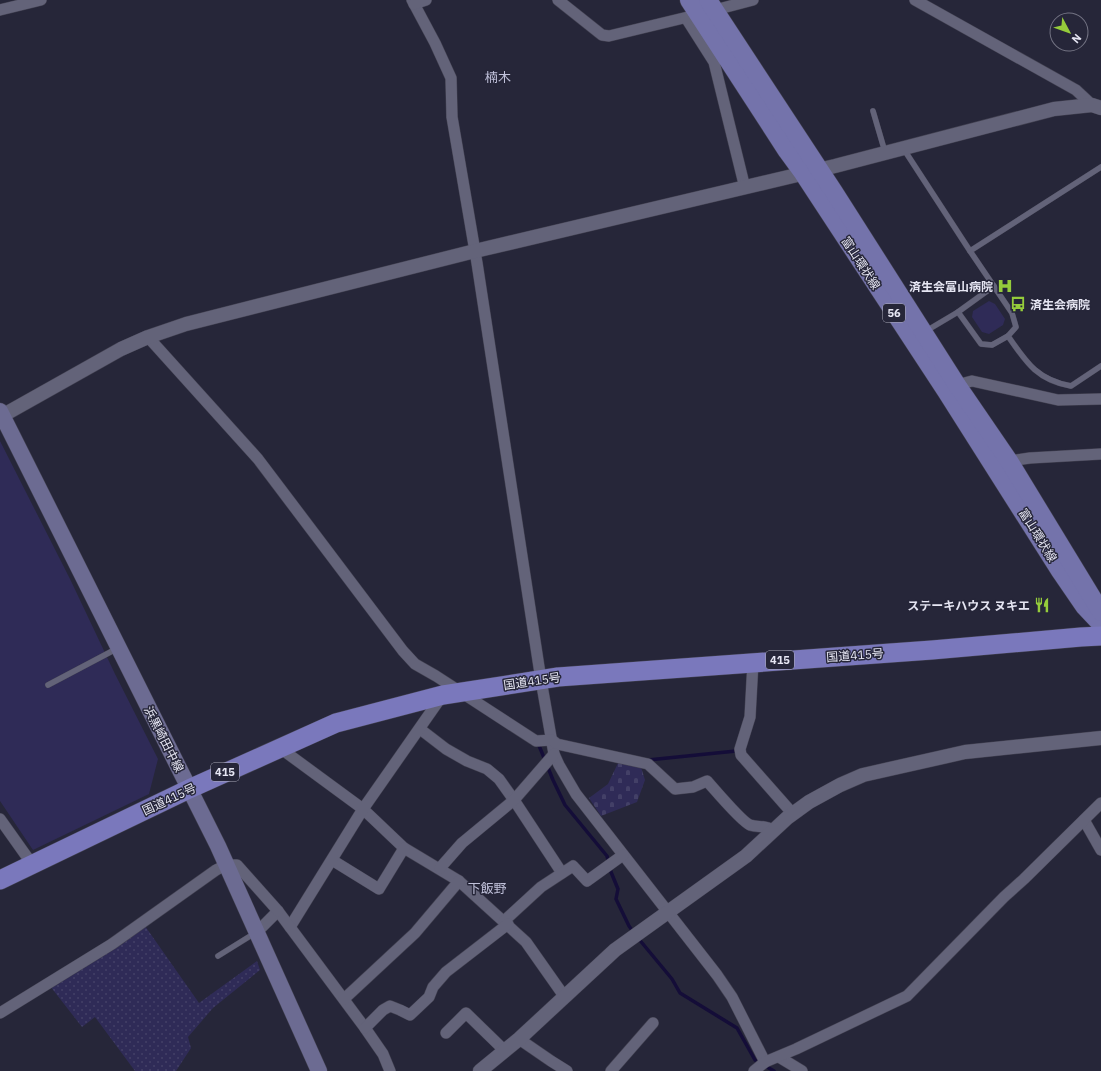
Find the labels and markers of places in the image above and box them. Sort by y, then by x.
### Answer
hospital icon: 済生会富山病院 [996,277,1014,295]
place label: 済生会富山病院 [909,279,993,294]
bus stop icon: 済生会病院 [1009,295,1027,313]
place label: 済生会病院 [1030,297,1090,312]
restaurant icon: ステーキハウス ヌキエ [1033,596,1051,614]
place label: ステーキハウス ヌキエ [907,598,1030,613]

